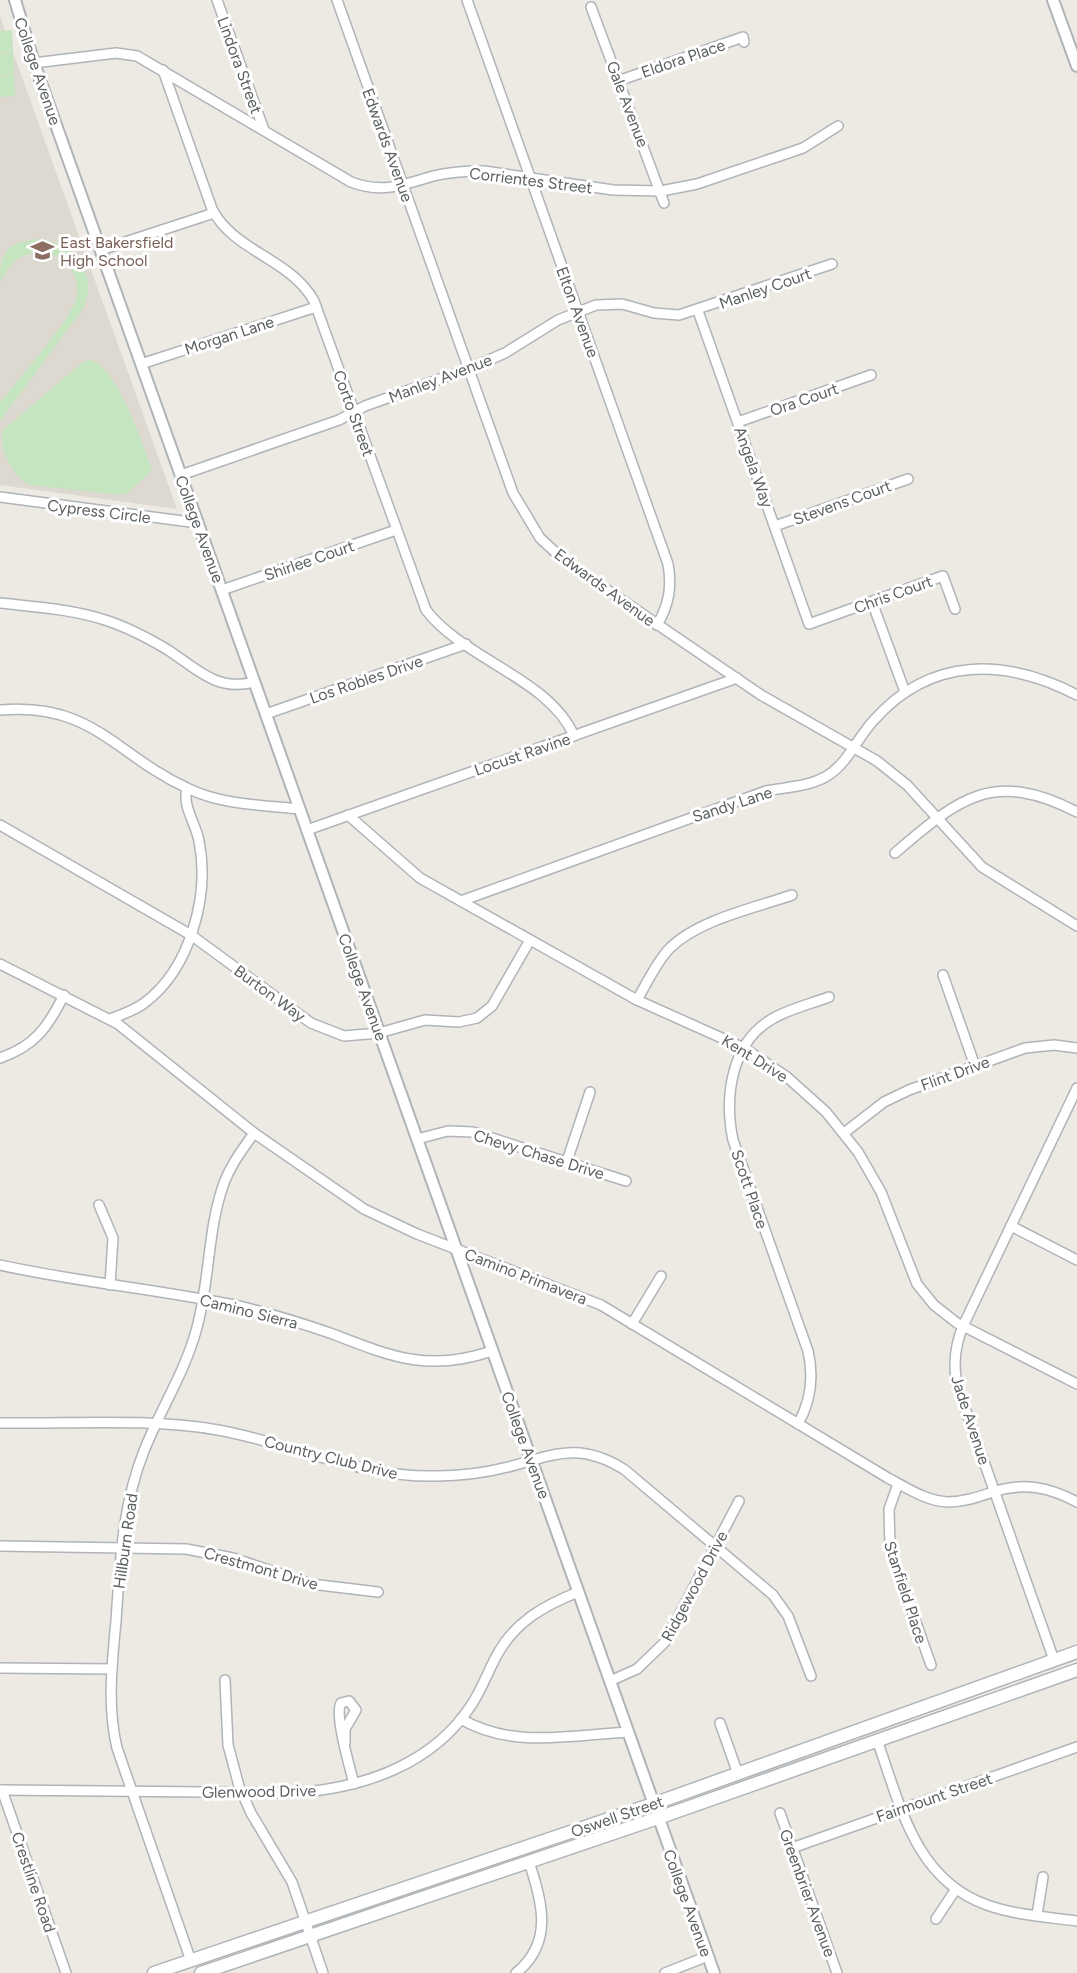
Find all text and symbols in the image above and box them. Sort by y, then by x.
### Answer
street label: Lindora Street [213,14,266,116]
street label: College Avenue [10,15,65,128]
street label: Eldora Place [639,35,728,82]
street label: Gale Avenue [602,58,653,150]
street label: Edwards Avenue [358,86,417,205]
street label: Corrientes Street [468,164,594,197]
place label: East Bakersfield High School [60,233,173,270]
school or university icon: East Bakersfield High School [29,238,55,264]
street label: Elton Avenue [552,264,603,360]
street label: Manley Court [717,264,814,313]
street label: Morgan Lane [182,312,276,359]
street label: Manley Avenue [386,350,495,407]
street label: Corto Street [329,368,378,459]
street label: Ora Court [767,379,841,420]
street label: Angela Way [730,424,777,511]
street label: College Avenue [171,473,228,586]
street label: Stevens Court [791,476,894,529]
street label: Cypress Circle [46,496,152,527]
street label: Shirlee Court [262,536,357,585]
street label: Edwards Avenue [551,545,659,630]
street label: Chris Court [851,571,935,617]
street label: Los Robles Drive [307,651,425,708]
street label: Locust Ravine [472,729,573,780]
street label: Sandy Lane [690,783,775,826]
street label: College Avenue [334,931,391,1044]
street label: Burton Way [230,961,310,1026]
street label: Kent Drive [718,1031,791,1086]
street label: Flint Drive [918,1052,992,1095]
street label: Chevy Chase Drive [471,1126,607,1183]
street label: Scott Place [727,1147,772,1231]
street label: Camino Primavera [462,1244,590,1309]
street label: Camino Sierra [198,1290,300,1333]
street label: Jade Avenue [947,1373,994,1467]
street label: College Avenue [497,1389,554,1502]
street label: Country Club Drive [262,1432,400,1483]
street label: Hillburn Road [109,1492,142,1590]
street label: Ridgewood Drive [657,1528,732,1645]
street label: Stanfield Place [880,1539,931,1646]
street label: Crestmont Drive [202,1543,320,1594]
street label: Fairmount Street [874,1769,995,1826]
street label: Glenwood Drive [202,1781,317,1802]
street label: Oswell Street [568,1792,666,1841]
street label: Greenbrier Avenue [776,1827,840,1960]
street label: Crestline Road [7,1829,60,1935]
street label: College Avenue [659,1847,716,1960]

